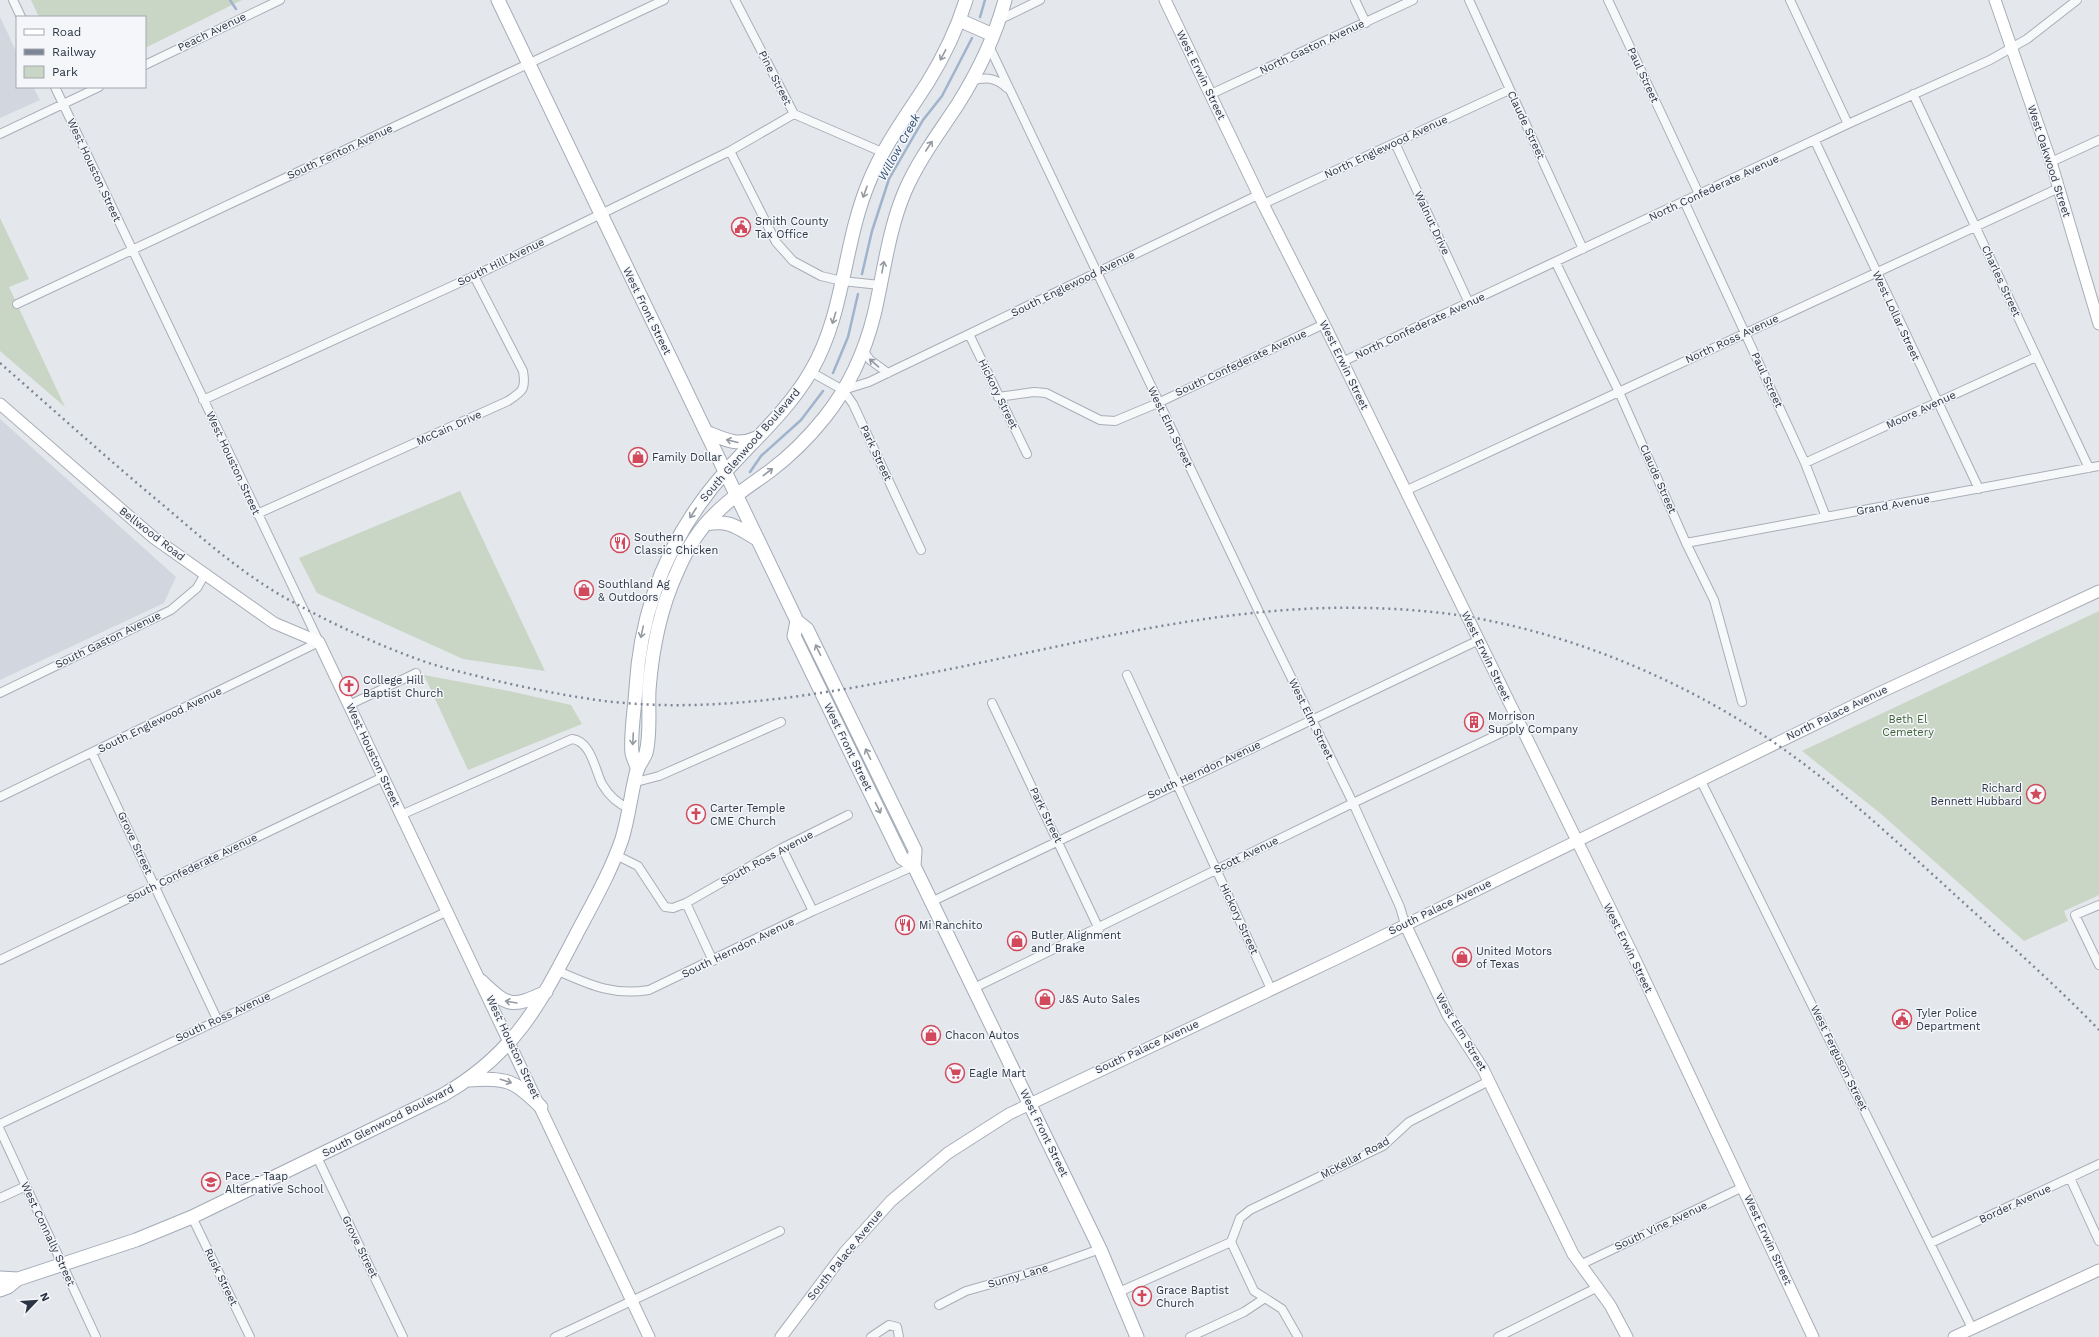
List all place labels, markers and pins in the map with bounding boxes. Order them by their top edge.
place label: Smith County Tax Office [755,215,829,241]
public building icon: Smith County Tax Office [730,216,752,238]
shop icon: Family Dollar [627,446,649,468]
place label: Family Dollar [652,451,723,464]
place label: Southern Classic Chicken [634,531,718,557]
restaurant icon: Southern Classic Chicken [609,532,631,554]
place label: Southland Ag & Outdoors [598,578,670,604]
shop icon: Southland Ag & Outdoors [573,579,595,601]
place label: College Hill Baptist Church [363,674,443,700]
church icon: College Hill Baptist Church [338,675,360,697]
place label: Morrison Supply Company [1488,710,1578,736]
building icon: Morrison Supply Company [1463,711,1485,733]
place label: Richard Bennett Hubbard [1930,782,2022,808]
place icon: Richard Bennett Hubbard [2025,783,2047,805]
place label: Carter Temple CME Church [710,802,785,828]
church icon: Carter Temple CME Church [685,803,707,825]
restaurant icon: Mi Ranchito [894,914,916,936]
place label: Mi Ranchito [919,919,983,932]
place label: Butler Alignment and Brake [1031,929,1122,955]
shop icon: Butler Alignment and Brake [1006,930,1028,952]
place label: United Motors of Texas [1476,945,1552,971]
shop icon: United Motors of Texas [1451,946,1473,968]
shop icon: J&S Auto Sales [1034,988,1056,1010]
place label: J&S Auto Sales [1059,993,1140,1006]
place label: Tyler Police Department [1916,1007,1981,1033]
public building icon: Tyler Police Department [1891,1008,1913,1030]
shop icon: Chacon Autos [920,1024,942,1046]
place label: Chacon Autos [945,1029,1020,1042]
supermarket icon: Eagle Mart [944,1062,966,1084]
place label: Eagle Mart [969,1067,1026,1080]
place label: Pace - Taap Alternative School [225,1170,324,1196]
school or university icon: Pace - Taap Alternative School [200,1171,222,1193]
place label: Grace Baptist Church [1156,1284,1229,1310]
church icon: Grace Baptist Church [1131,1285,1153,1307]

